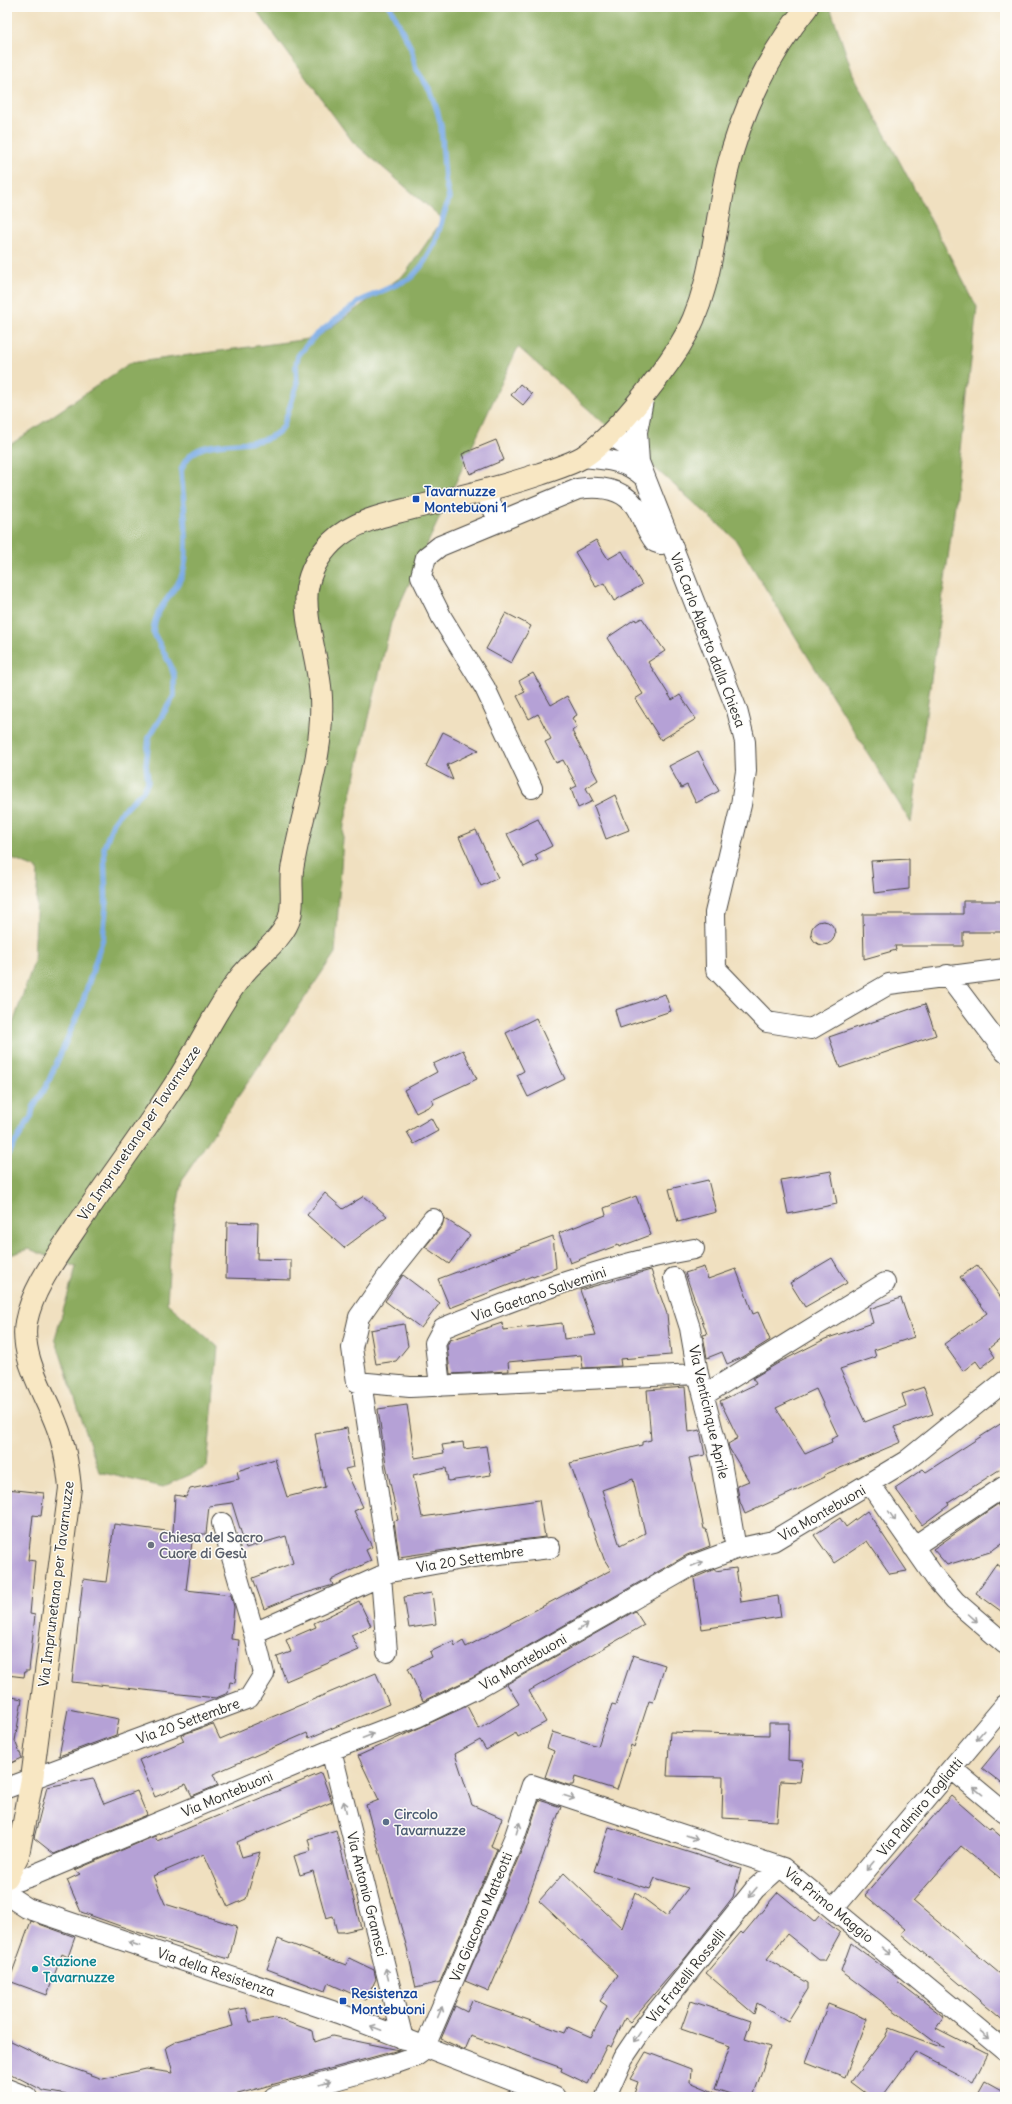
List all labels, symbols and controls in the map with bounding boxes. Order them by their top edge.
place label: Tavarnuzze Montebuoni 1 [424,482,507,516]
marker: Tavarnuzze Montebuoni 1 [411,494,421,504]
street label: Via Carlo Alberto dalla Chiesa [666,550,750,730]
street label: Via Imprunetana per Tavarnuzze [74,1042,204,1224]
street label: Via Gaetano Salvemini [470,1263,608,1325]
street label: Via Venticinque Aprile [685,1344,733,1480]
street label: Via Imprunetana per Tavarnuzze [34,1480,78,1688]
street label: Via Montebuoni [775,1481,869,1545]
one-way arrow [888,1511,896,1522]
place label: Chiesa del Sacro Cuore di Gesù [159,1528,263,1562]
marker: Chiesa del Sacro Cuore di Gesù [146,1540,156,1550]
street label: Via 20 Settembre [415,1542,525,1576]
one-way arrow [690,1559,702,1567]
one-way arrow [968,1613,978,1622]
one-way arrow [577,1623,589,1631]
street label: Via Montebuoni [476,1630,570,1694]
street label: Via 20 Settembre [134,1694,242,1748]
one-way arrow [976,1729,985,1740]
one-way arrow [361,1732,373,1740]
street label: Via Palmiro Togliatti [873,1754,967,1860]
street label: Via Montebuoni [179,1767,275,1821]
one-way arrow [973,1786,984,1795]
one-way arrow [562,1794,575,1801]
one-way arrow [341,1801,349,1814]
place label: Circolo Tavarnuzze [394,1805,466,1839]
marker: Circolo Tavarnuzze [381,1817,391,1827]
one-way arrow [515,1822,522,1835]
street label: Via Antonio Gramsci [343,1830,391,1958]
one-way arrow [686,1834,699,1841]
street label: Via Giacomo Matteotti [446,1849,516,1985]
one-way arrow [865,1861,874,1872]
street label: Via Primo Maggio [781,1863,877,1947]
one-way arrow [749,1886,758,1897]
street label: Via Fratelli Rosselli [643,1926,729,2026]
one-way arrow [128,1940,141,1947]
street label: Via della Resistenza [155,1943,277,2001]
one-way arrow [881,1947,891,1956]
place label: Stazione Tavarnuzze [43,1952,115,1986]
marker: Stazione Tavarnuzze [30,1964,40,1974]
one-way arrow [382,1968,390,1981]
place label: Resistenza Montebuoni [351,1984,425,2018]
marker: Resistenza Montebuoni [338,1996,348,2006]
one-way arrow [437,2007,445,2019]
one-way arrow [371,2023,383,2031]
one-way arrow [980,2030,991,2039]
one-way arrow [633,2031,641,2042]
one-way arrow [318,2079,331,2086]

